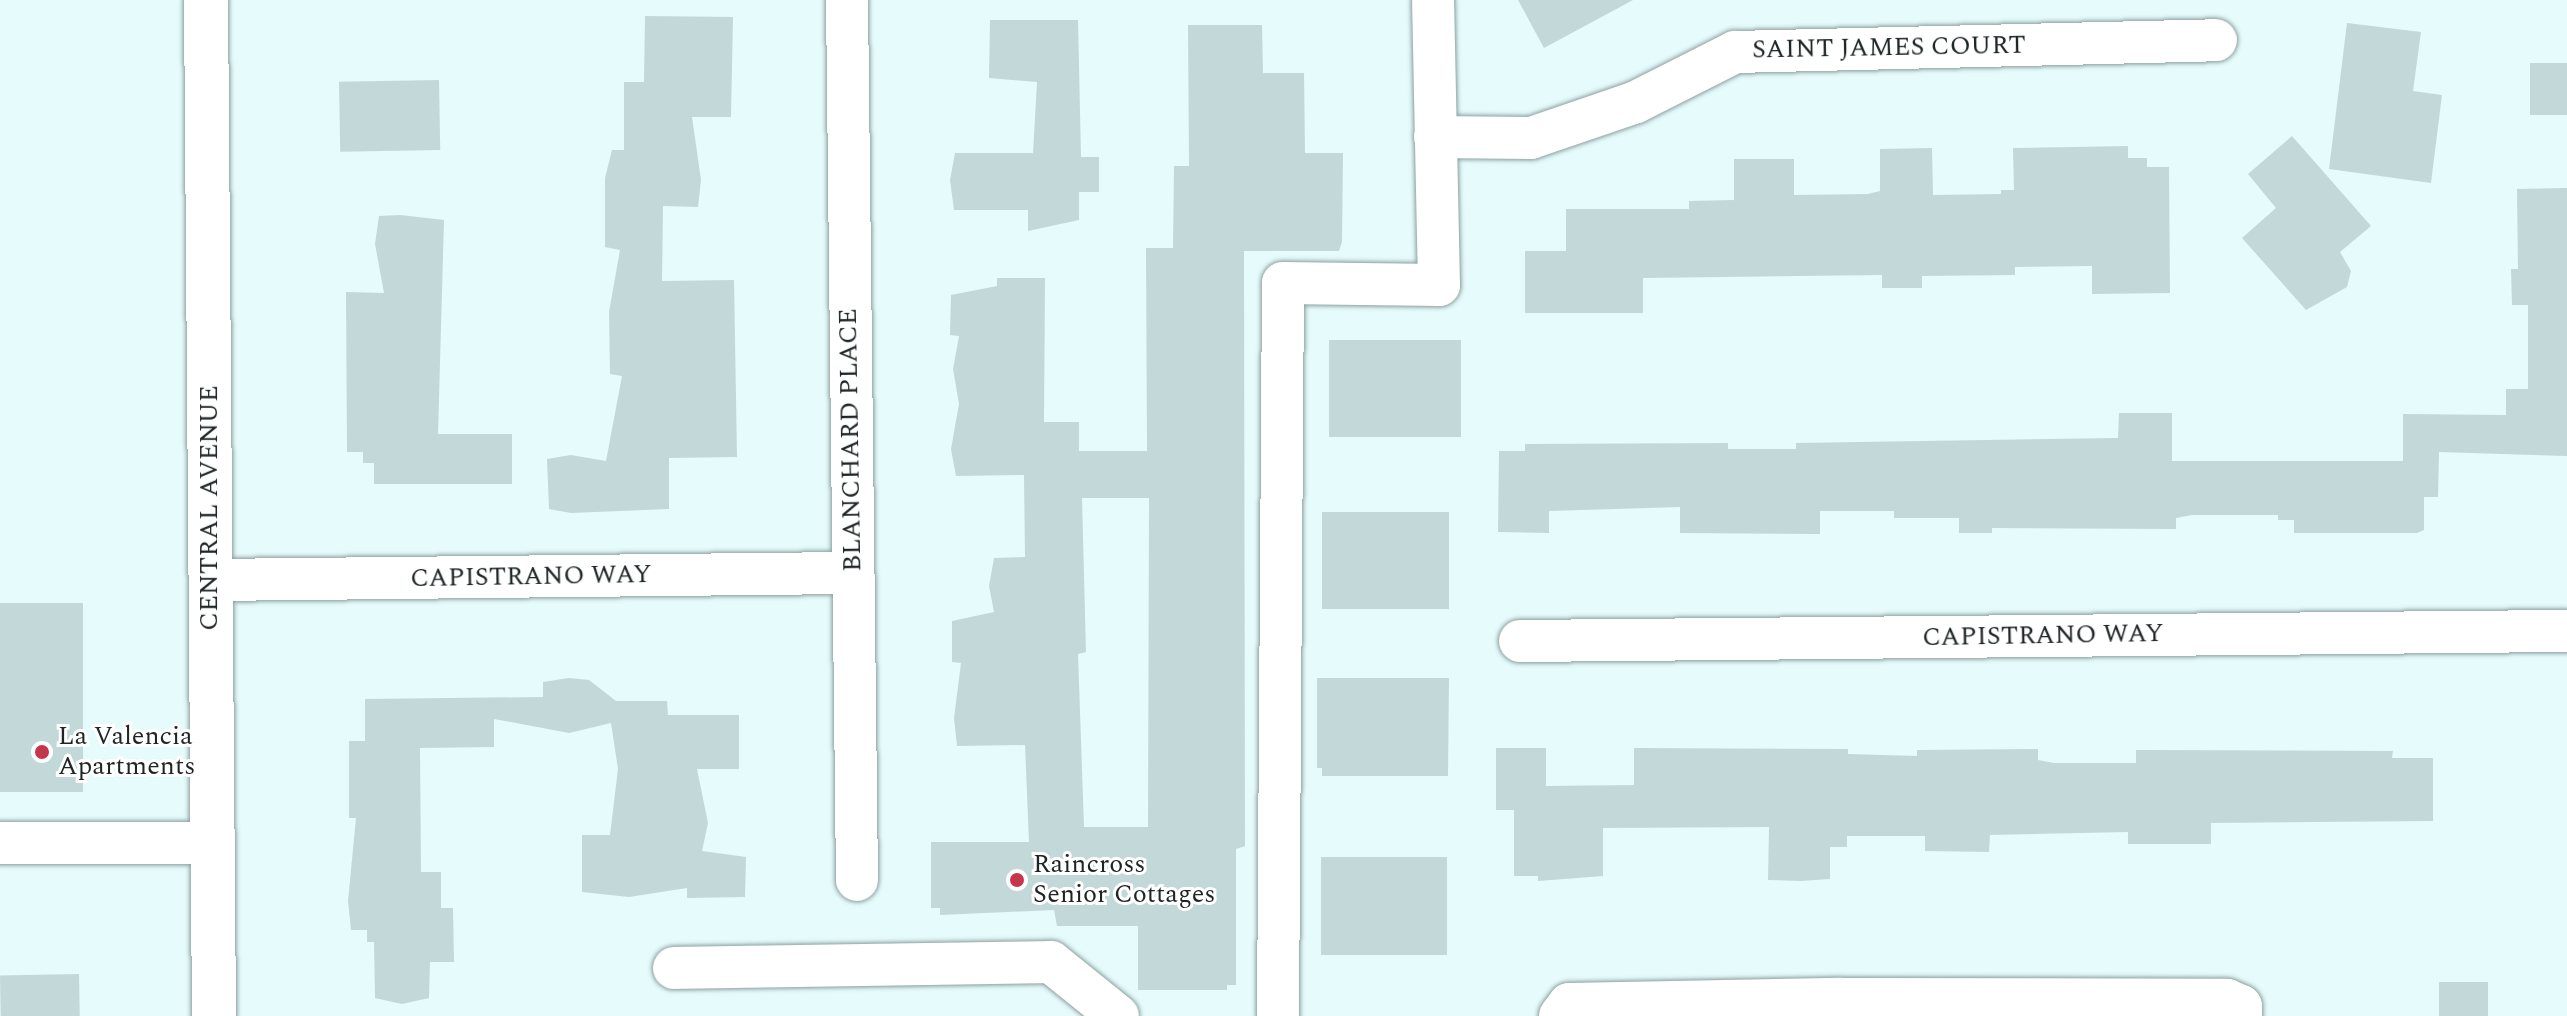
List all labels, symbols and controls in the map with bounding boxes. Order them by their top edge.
street label: SAINT JAMES COURT [1752,30,2026,66]
street label: BLANCHARD PLACE [833,308,869,572]
street label: CENTRAL AVENUE [194,385,226,631]
street label: CAPISTRANO WAY [410,559,652,595]
street label: CAPISTRANO WAY [1922,618,2164,654]
place label: La Valencia Apartments [58,721,195,782]
marker: La Valencia Apartments [33,743,51,761]
place label: Raincross Senior Cottages [1033,849,1216,910]
marker: Raincross Senior Cottages [1008,871,1026,889]

